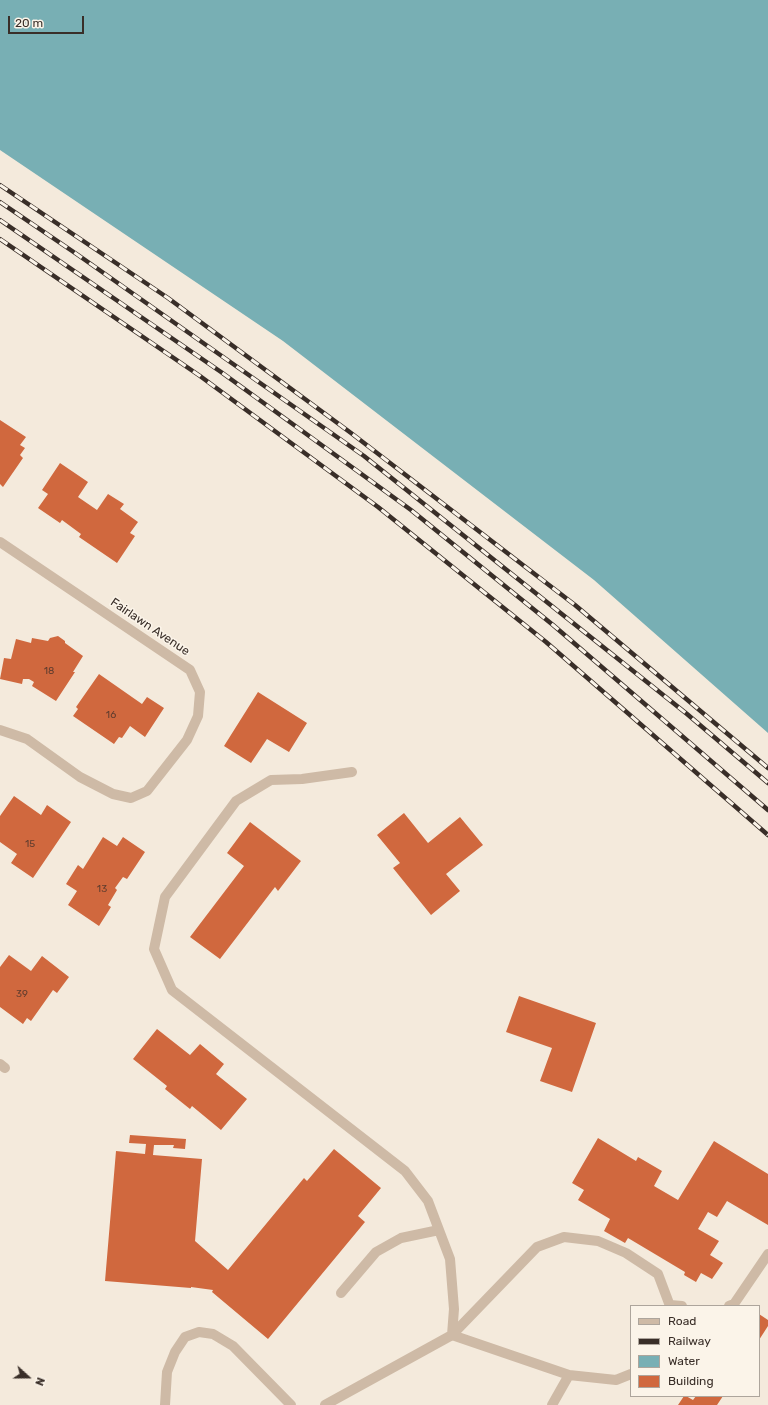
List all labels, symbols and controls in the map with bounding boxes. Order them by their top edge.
scale bar [10,8,86,34]
text: 20 m [15,16,43,30]
street label: Fairlawn Avenue [108,595,192,659]
house number: 18 [44,665,54,677]
house number: 16 [106,709,116,721]
house number: 15 [25,838,35,850]
house number: 13 [97,883,107,895]
house number: 39 [16,988,28,1000]
legend [630,1305,760,1397]
text: Road [668,1314,696,1328]
text: Railway [668,1334,711,1348]
text: Water [668,1354,700,1368]
north arrow [8,1357,48,1397]
text: Building [668,1374,714,1388]
text: N [32,1375,47,1387]

